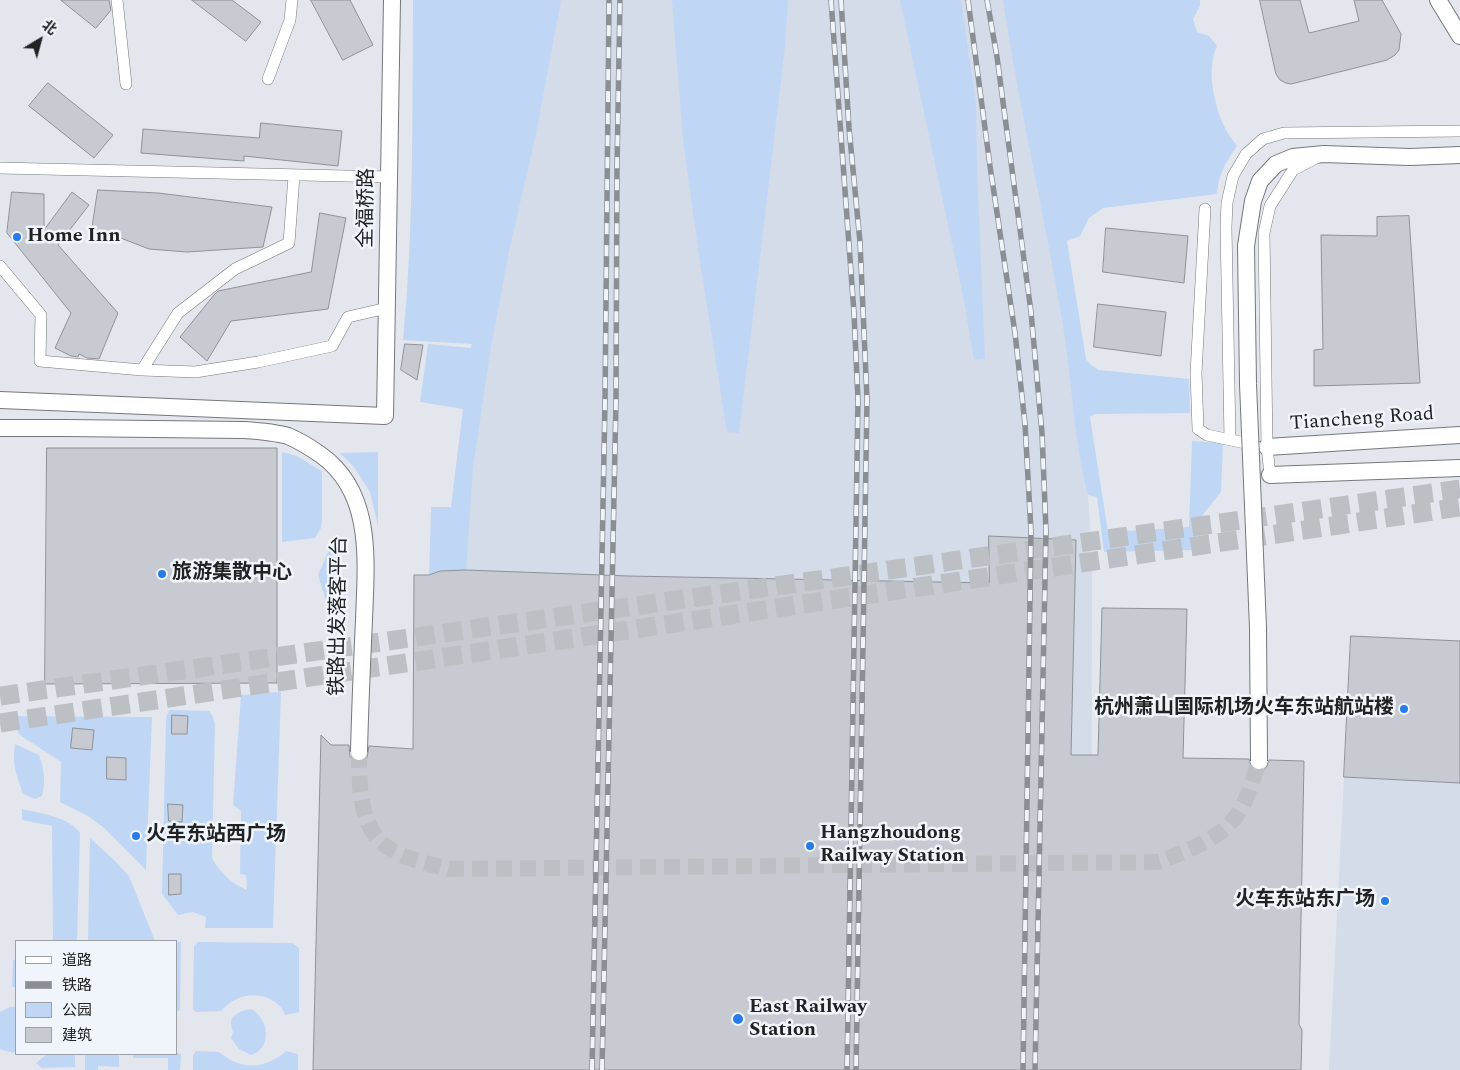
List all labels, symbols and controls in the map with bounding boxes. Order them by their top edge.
north arrow [15,15,65,65]
text: 北 [37,15,61,40]
street label: 全福桥路 [355,168,381,248]
place label: Home Inn [27,225,121,249]
marker: Home Inn [11,231,23,243]
street label: Tiancheng Road [1289,403,1435,437]
street label: 铁路出发落客平台 [327,536,353,696]
place label: 旅游集散中心 [172,562,292,586]
marker: 旅游集散中心 [156,568,168,580]
place label: 杭州萧山国际机场火车东站航站楼 [1094,697,1394,721]
marker: 杭州萧山国际机场火车东站航站楼 [1398,703,1410,715]
place label: Hangzhoudong Railway Station [820,822,965,869]
place label: 火车东站西广场 [146,824,286,848]
marker: 火车东站西广场 [130,830,142,842]
marker: Hangzhoudong Railway Station [804,840,816,852]
place label: 火车东站东广场 [1235,889,1375,913]
marker: 火车东站东广场 [1379,895,1391,907]
legend [15,940,178,1055]
text: 道路 [62,949,92,972]
text: 铁路 [62,974,92,997]
place label: East Railway Station [749,996,867,1043]
text: 公园 [62,999,92,1022]
marker: East Railway Station [731,1012,745,1026]
text: 建筑 [62,1024,92,1047]

